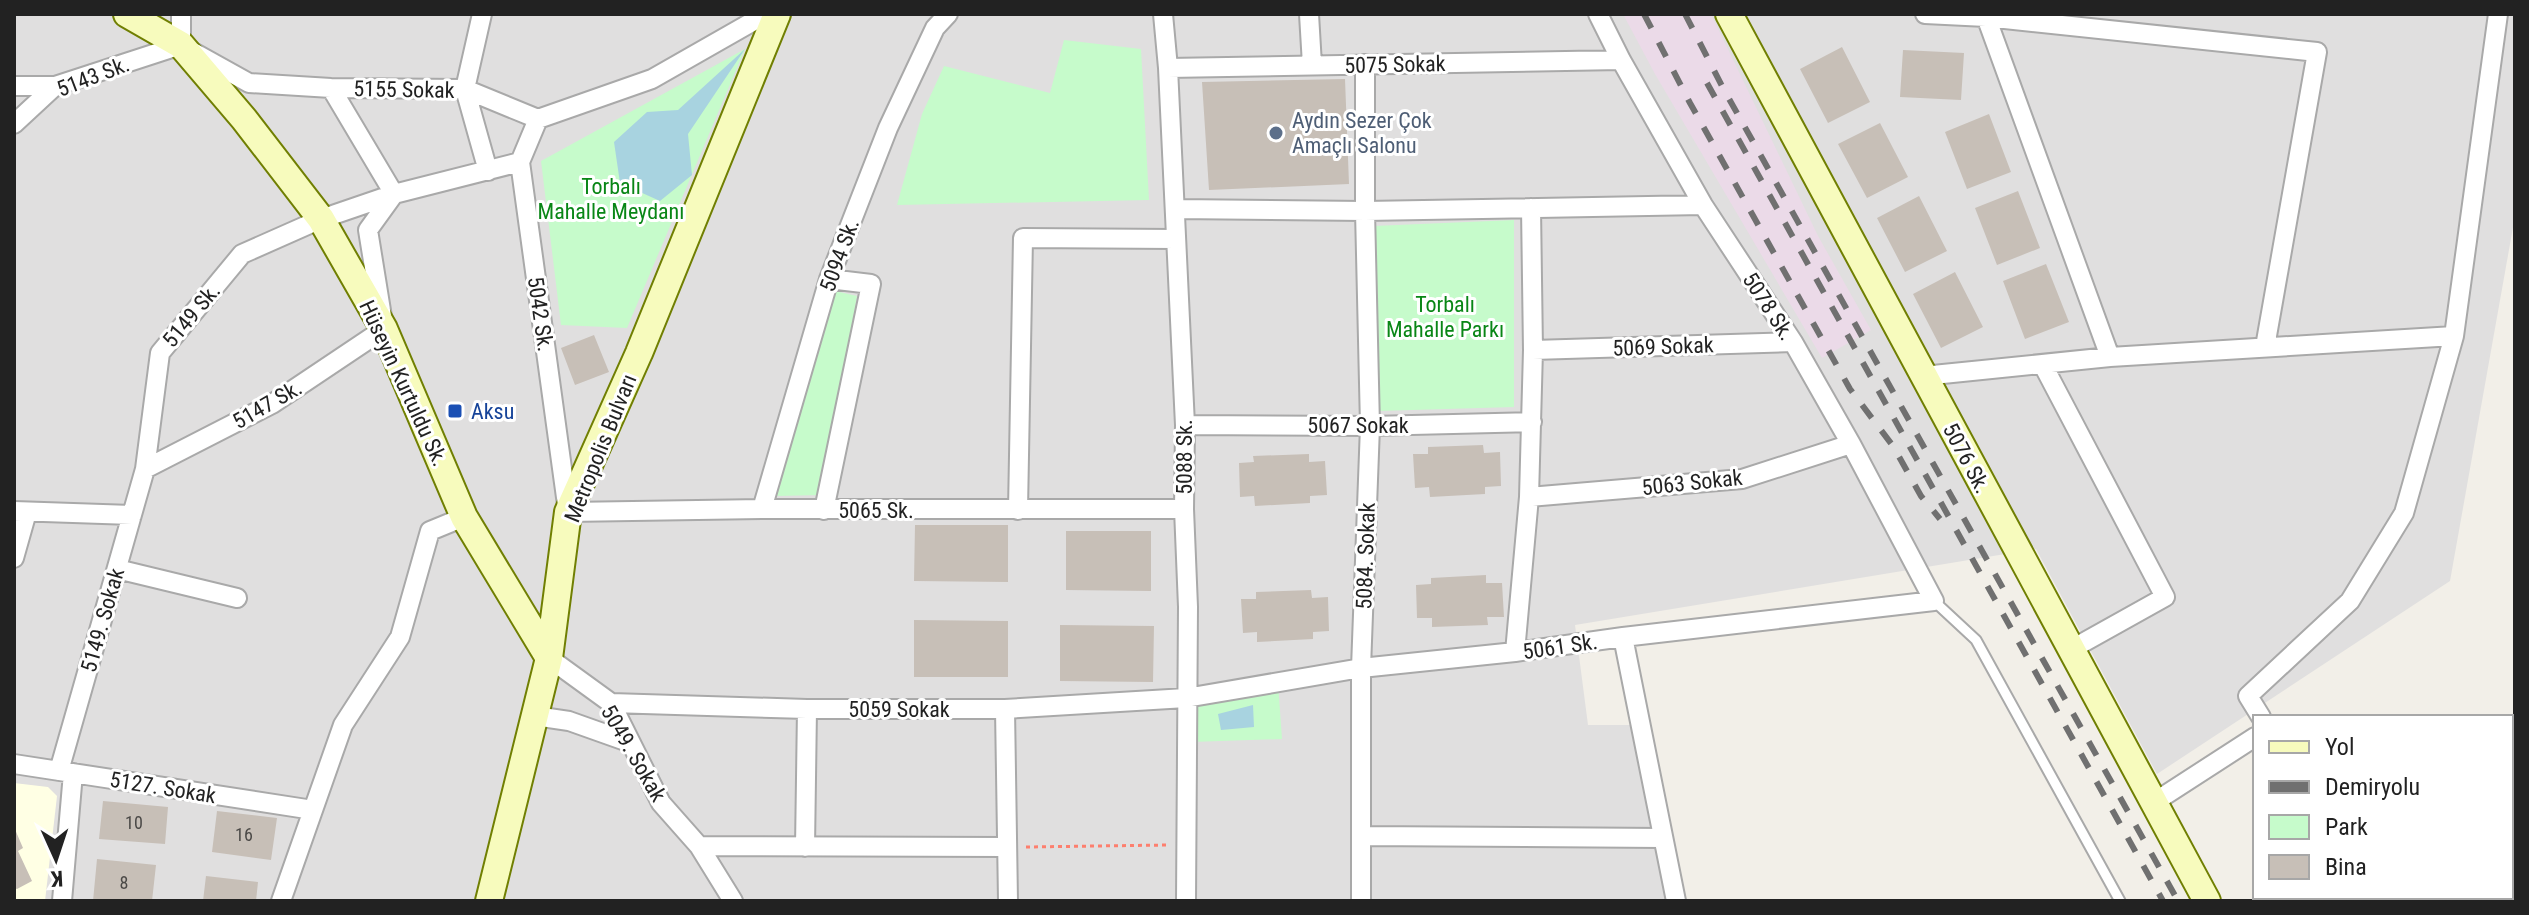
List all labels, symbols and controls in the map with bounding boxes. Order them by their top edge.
street label: 5143 Sk. [53,51,133,102]
street label: 5075 Sokak [1344,51,1446,78]
street label: 5155 Sokak [353,76,455,103]
place label: Aydın Sezer Çok Amaçlı Salonu [1292,108,1432,158]
marker: Aydın Sezer Çok Amaçlı Salonu [1267,124,1285,142]
park label: Torbalı Mahalle Meydanı [538,174,684,224]
street label: 5094 Sk. [815,215,864,295]
street label: 5078 Sk. [1738,268,1800,345]
street label: 5042 Sk. [523,275,558,353]
street label: 5149 Sk. [158,278,225,352]
park label: Torbalı Mahalle Parkı [1386,292,1504,342]
street label: Hüseyin Kurtuldu Sk. [354,296,453,470]
street label: 5069 Sokak [1612,332,1714,361]
street label: Metropolis Bulvarı [559,371,642,526]
street label: 5147 Sk. [228,375,306,434]
place label: Aksu [471,399,514,424]
marker: Aksu [446,402,464,420]
street label: 5067 Sokak [1307,413,1409,438]
street label: 5088 Sk. [1172,419,1197,495]
street label: 5076 Sk. [1938,419,1995,497]
street label: 5063 Sokak [1640,465,1744,500]
street label: 5065 Sk. [838,498,914,523]
street label: 5084. Sokak [1351,502,1380,610]
street label: 5149. Sokak [76,565,129,675]
street label: 5061 Sk. [1521,629,1599,664]
street label: 5059 Sokak [848,697,950,722]
street label: 5049. Sokak [596,701,671,806]
legend [2253,715,2513,899]
text: Yol [2325,733,2354,761]
street label: 5127. Sokak [108,767,218,808]
text: Demiryolu [2325,773,2420,801]
house number: 10 [125,812,143,833]
text: Park [2325,813,2368,841]
north arrow [16,819,96,899]
house number: 16 [235,824,253,845]
text: Bina [2325,853,2367,881]
text: K [49,866,64,891]
house number: 8 [120,872,128,893]

